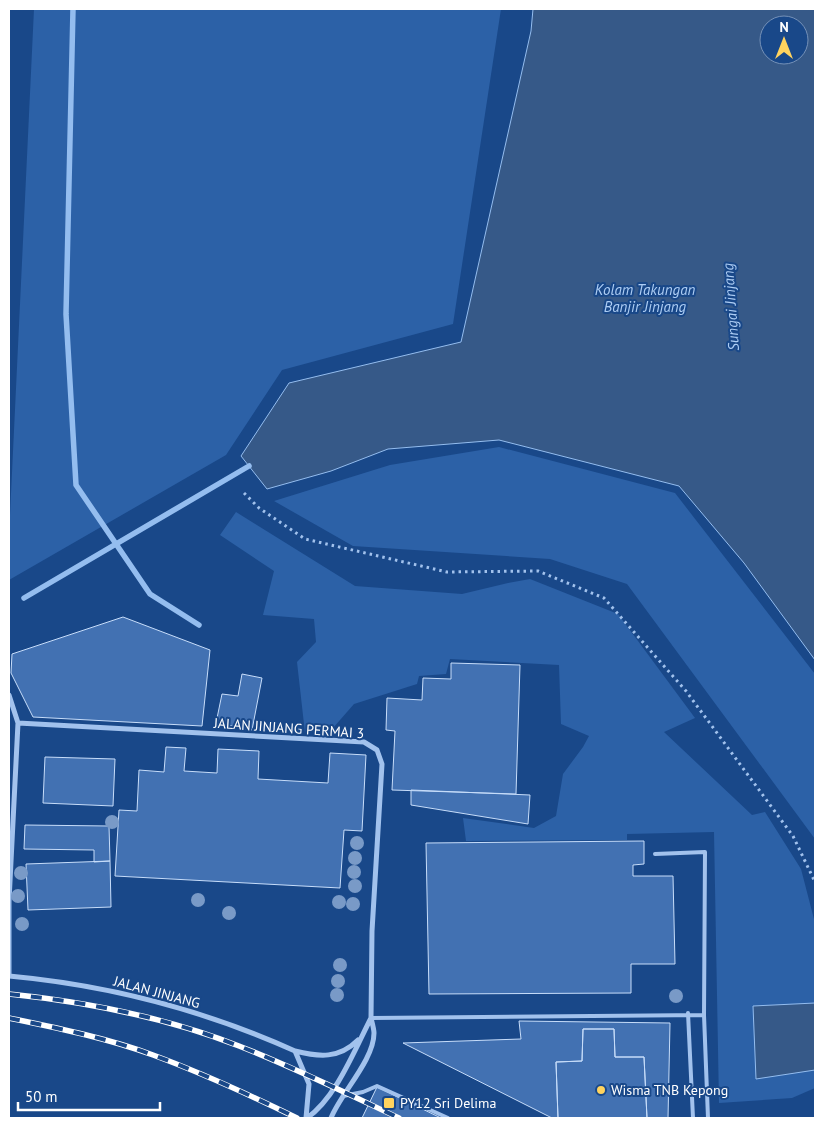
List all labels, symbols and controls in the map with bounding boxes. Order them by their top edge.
north arrow [759,15,809,65]
text: N [779,18,789,36]
water label: Sungai Jinjang [718,262,743,352]
water label: Kolam Takungan Banjir Jinjang [595,280,695,316]
street label: JALAN JINJANG PERMAI 3 [212,714,365,742]
street label: JALAN JINJANG [111,972,202,1012]
scale bar [18,1080,160,1112]
place label: Wisma TNB Kepong [611,1081,728,1099]
marker: Wisma TNB Kepong [595,1084,607,1096]
text: 50 m [25,1087,58,1106]
place label: PY12 Sri Delima [400,1094,496,1112]
marker: PY12 Sri Delima [382,1096,396,1110]

